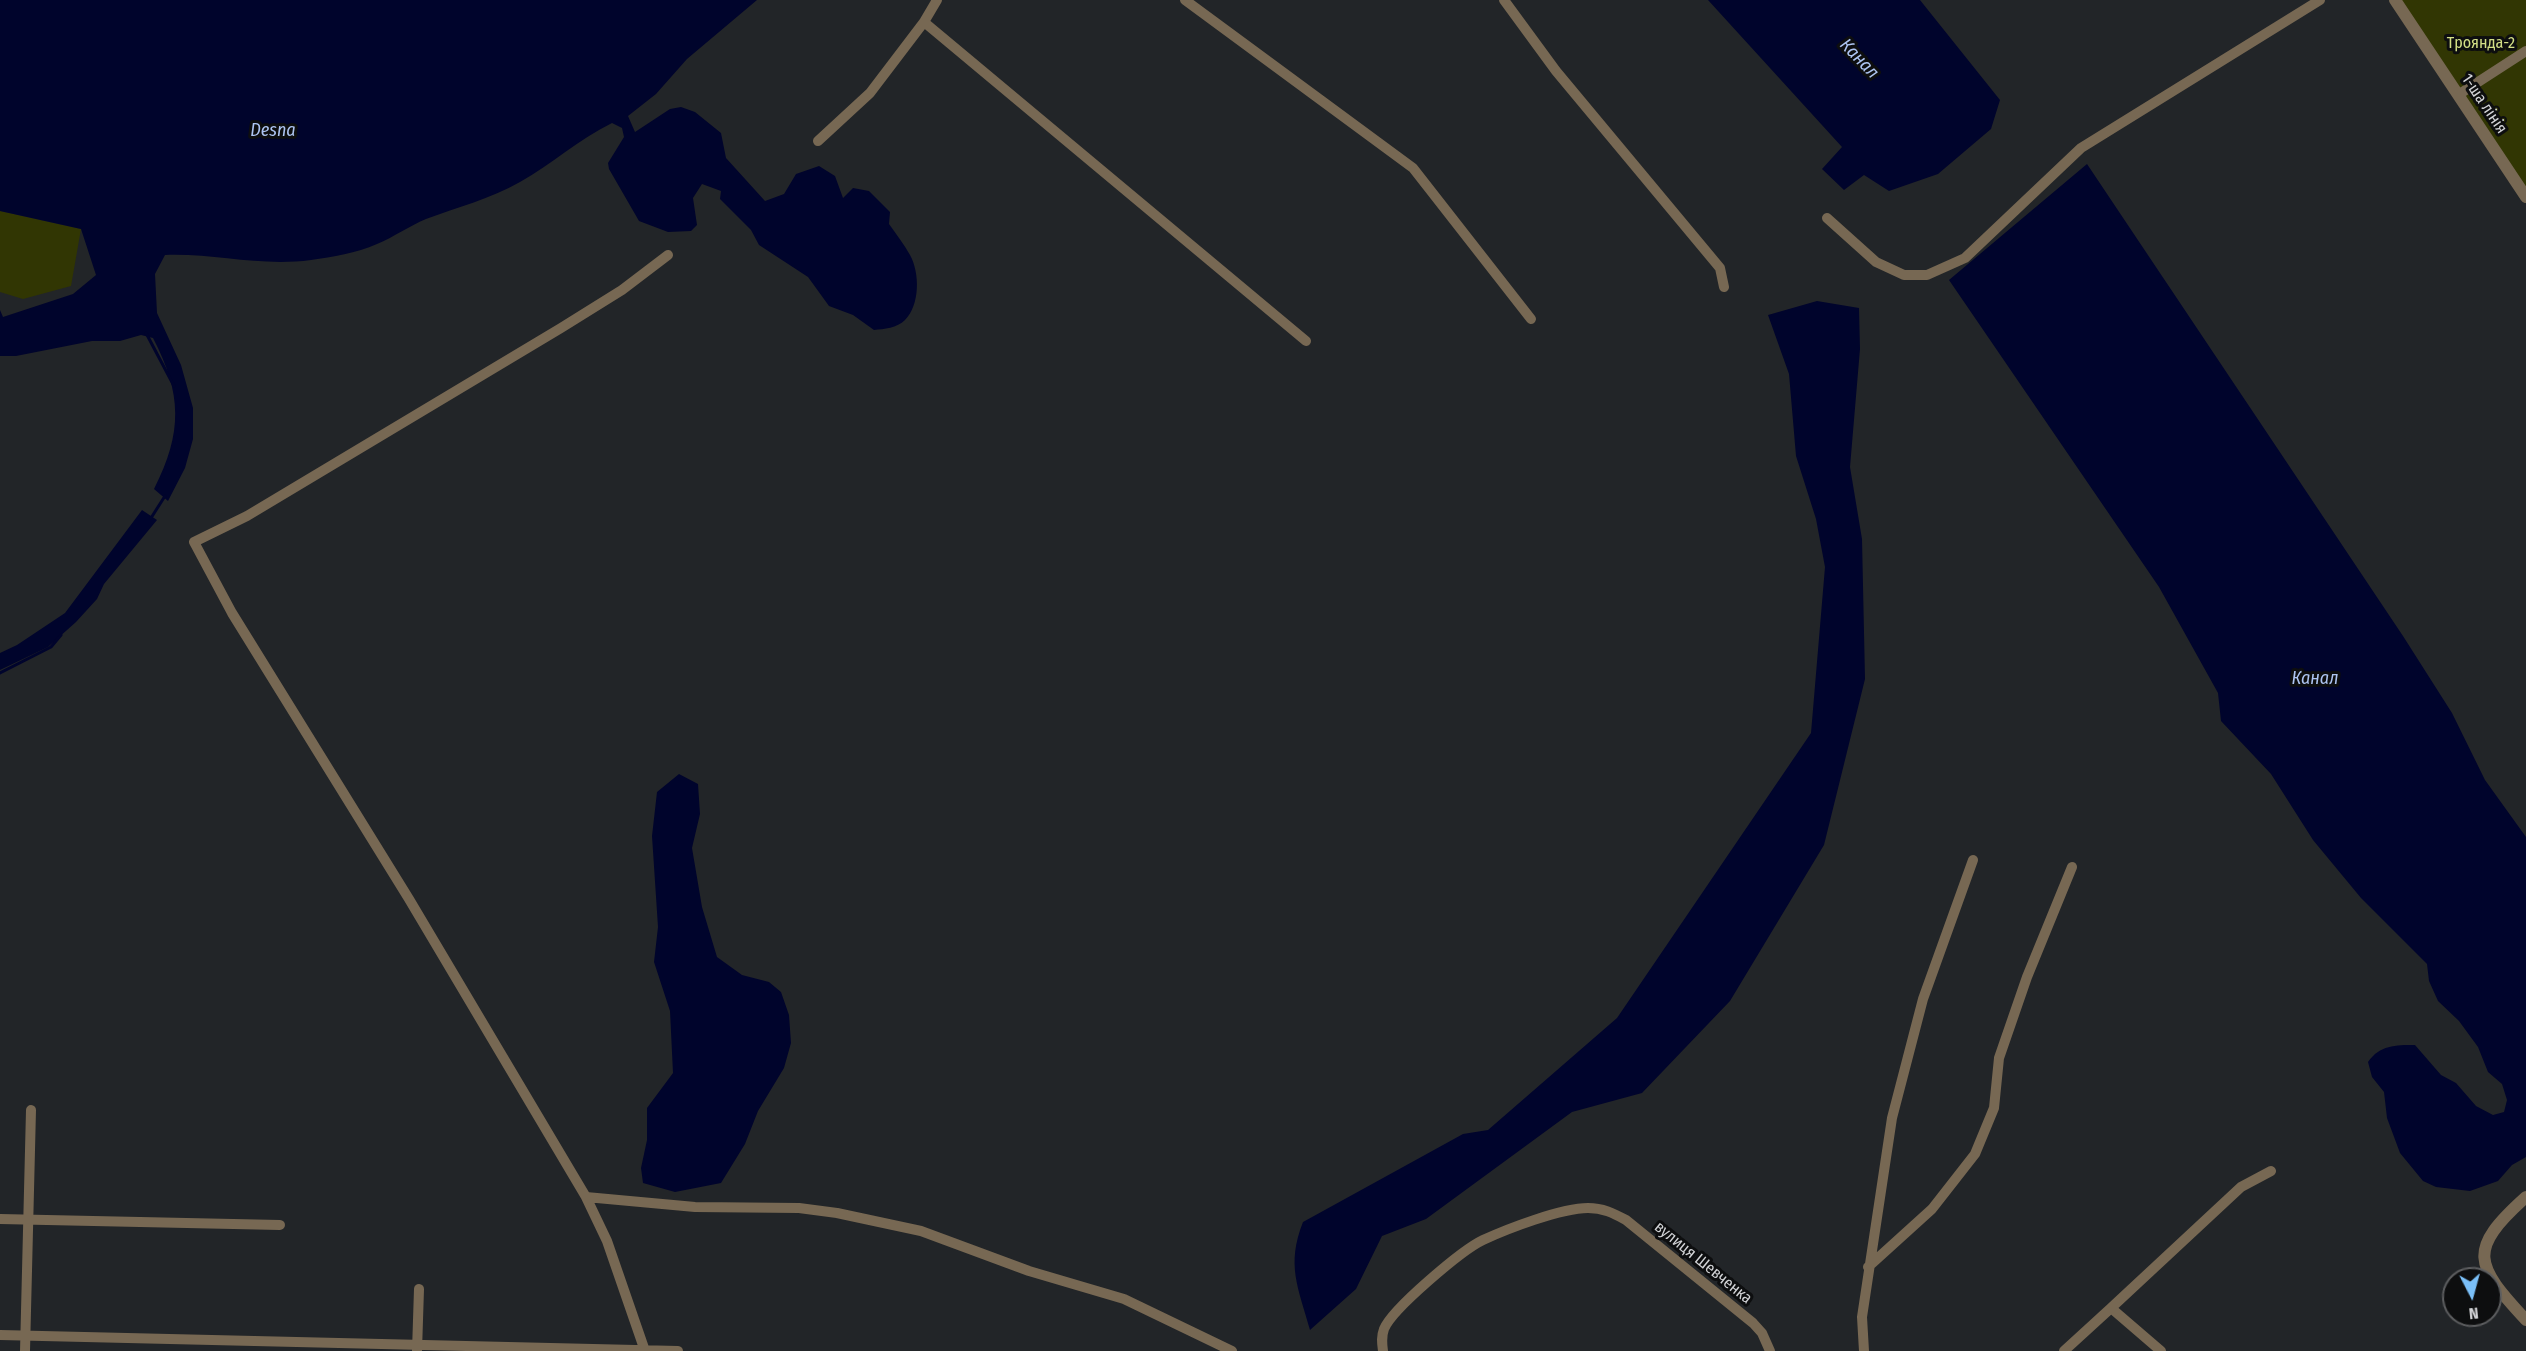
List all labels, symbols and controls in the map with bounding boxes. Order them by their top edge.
park label: Троянда-2 [2447,34,2515,54]
water label: Канал [1835,35,1883,83]
street label: 1-ша лінія [2457,70,2511,138]
water label: Desna [250,120,296,142]
water label: Канал [2292,668,2338,690]
street label: вулиця Шевченка [1650,1218,1756,1308]
north arrow [2442,1267,2502,1327]
text: N [2468,1303,2479,1323]

